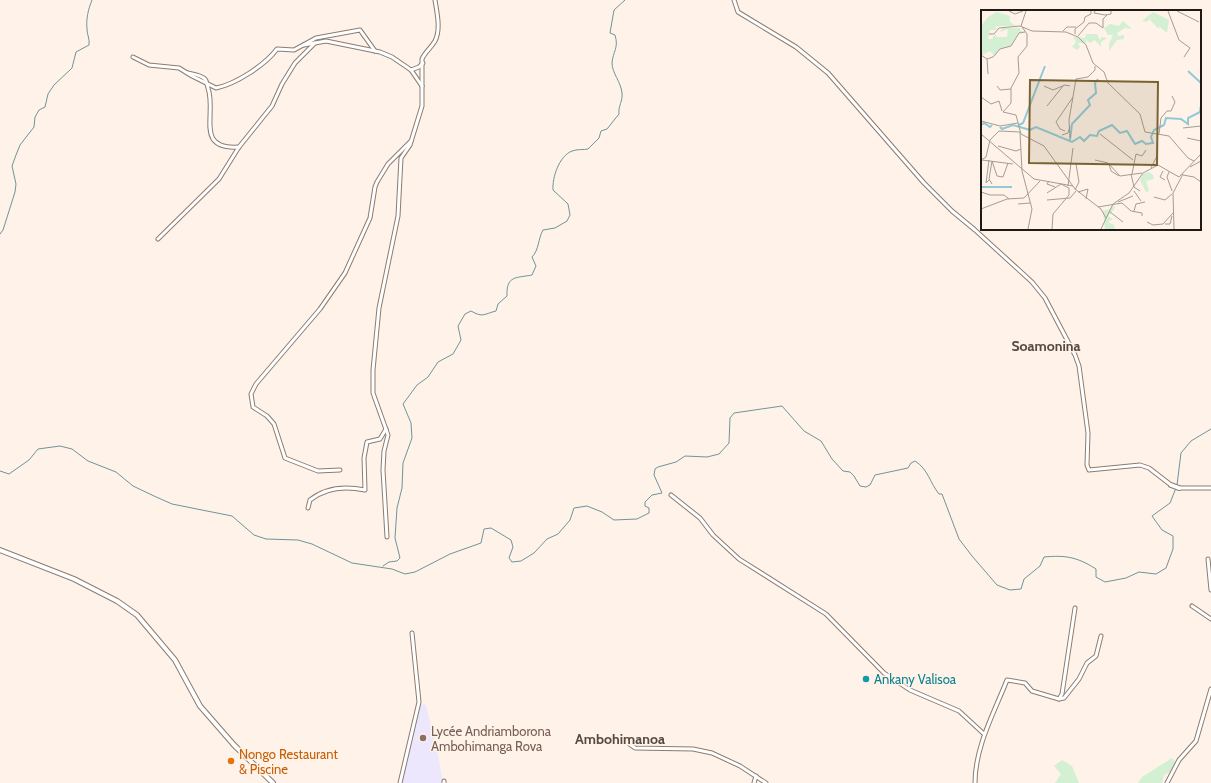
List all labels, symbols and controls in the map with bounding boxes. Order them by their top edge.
inset map [981,10,1201,230]
district label: Soamonina [1011,337,1081,355]
place label: Ankany Valisoa [874,671,957,687]
marker: Ankany Valisoa [861,674,871,684]
place label: Lycée Andriamborona Ambohimanga Rova [431,723,552,754]
district label: Ambohimanoa [575,730,665,748]
marker: Lycée Andriamborona Ambohimanga Rova [418,733,428,743]
place label: Nongo Restaurant & Piscine [239,746,338,777]
marker: Nongo Restaurant & Piscine [226,756,236,766]

